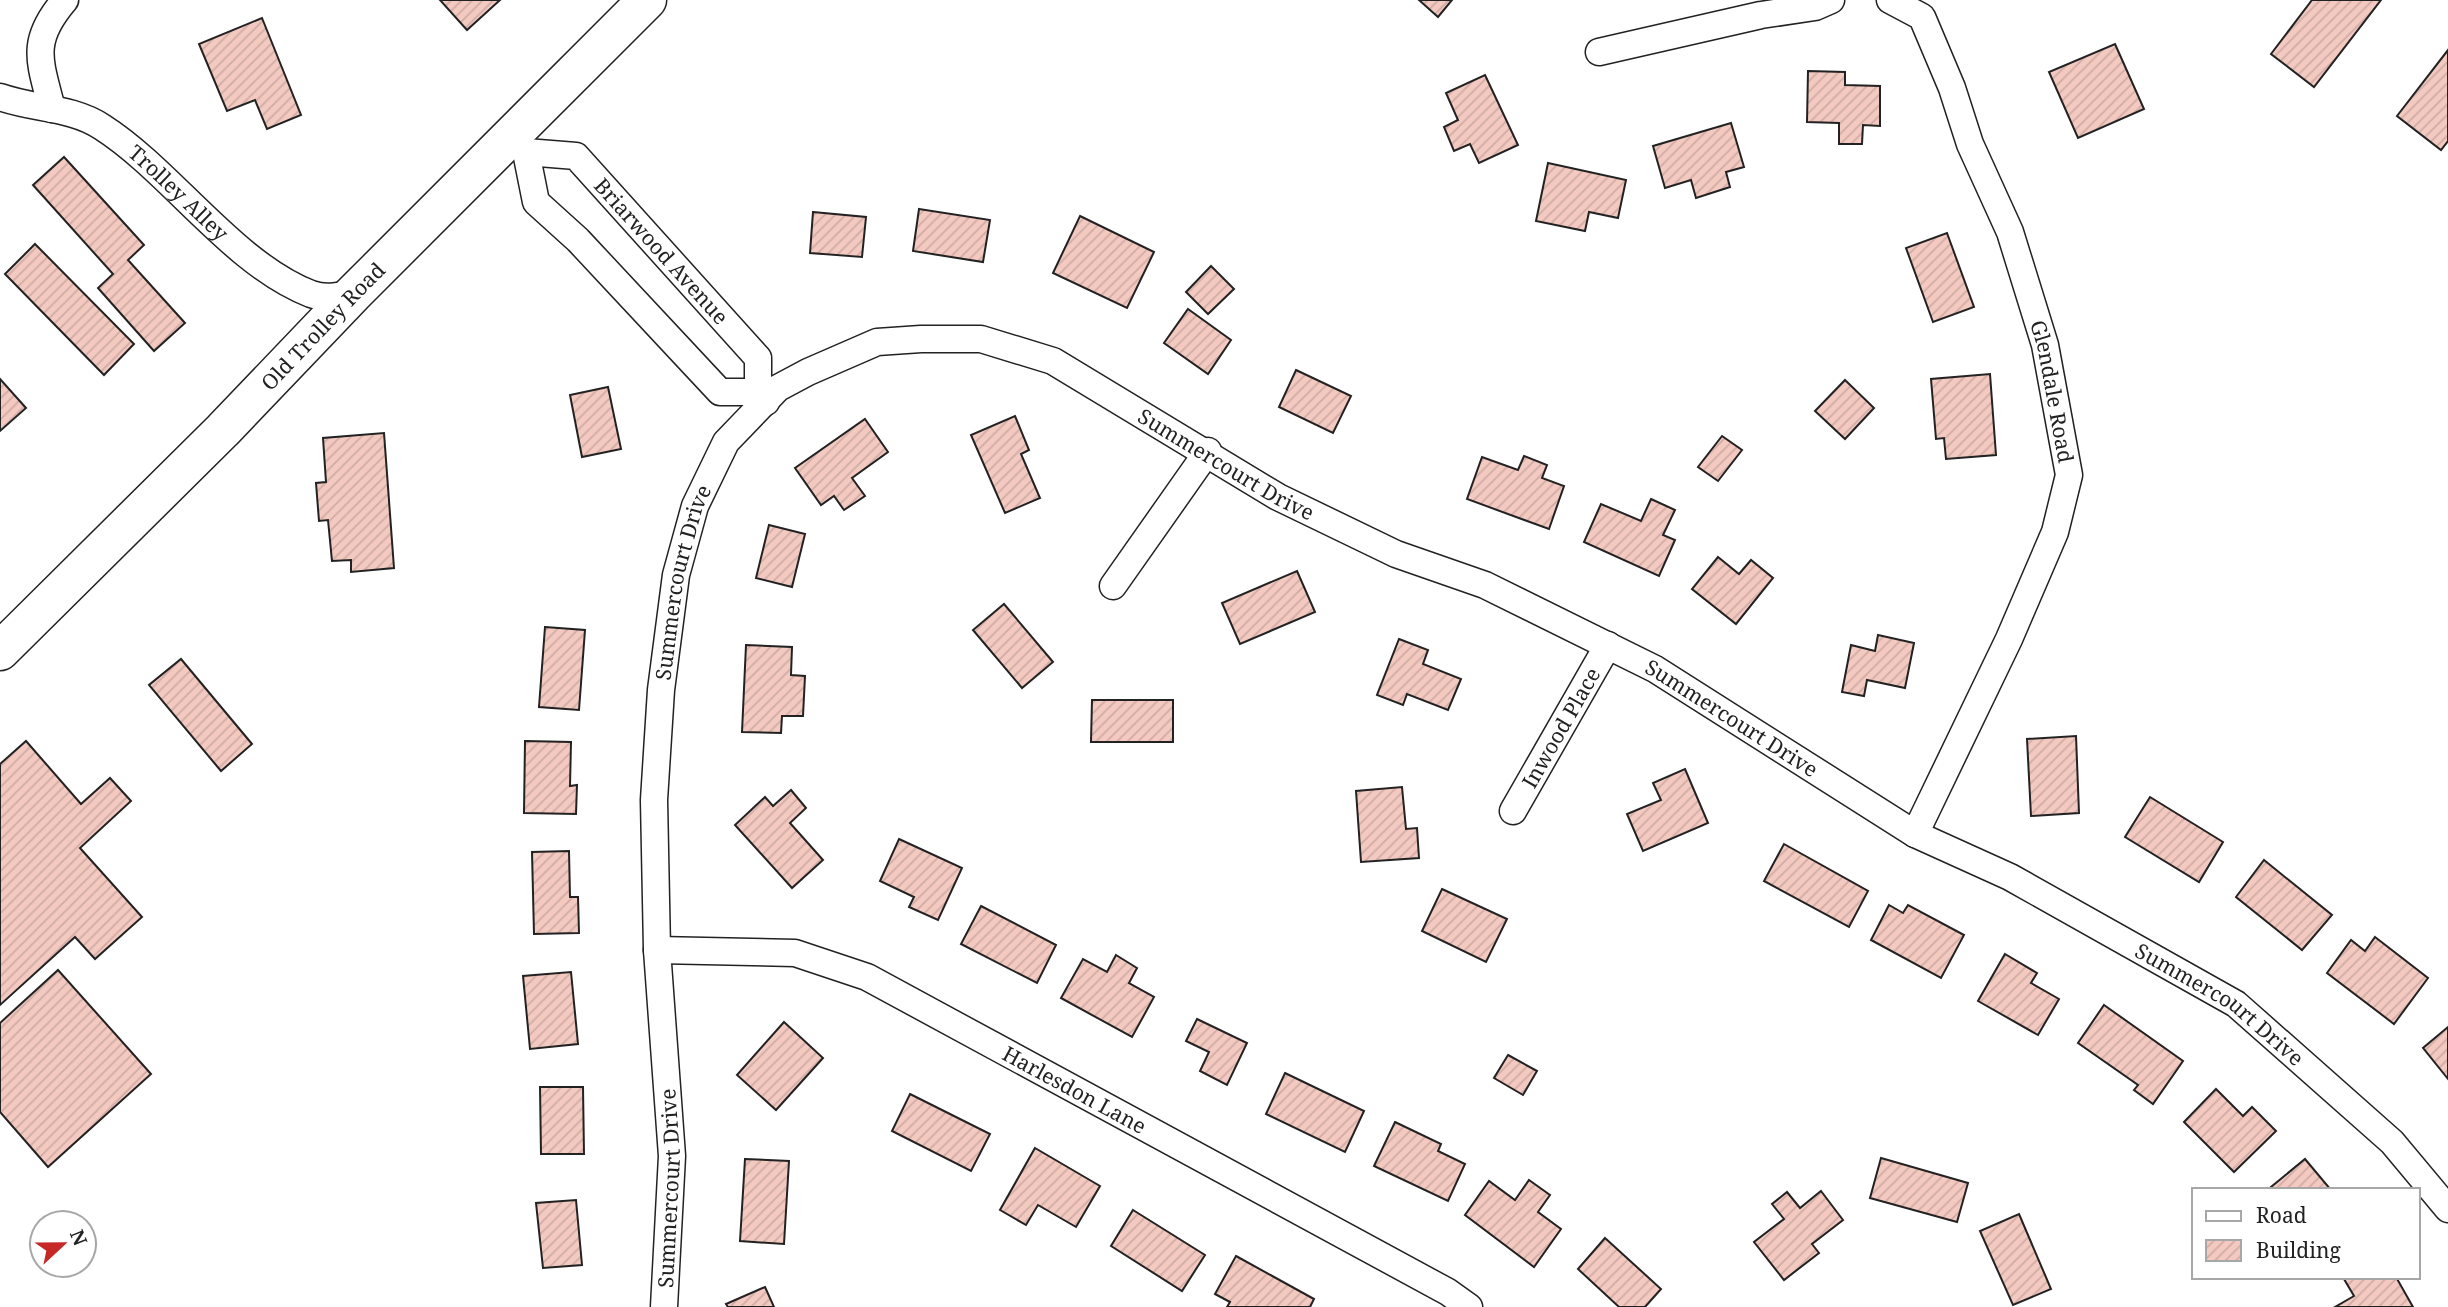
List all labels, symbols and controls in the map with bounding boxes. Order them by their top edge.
street label: Trolley Alley [123,138,235,247]
street label: Briarwood Avenue [588,172,735,330]
street label: Old Trolley Road [254,256,391,396]
street label: Glendale Road [2024,316,2080,465]
street label: Summercourt Drive [1133,402,1319,526]
street label: Summercourt Drive [648,480,717,682]
street label: Summercourt Drive [1641,653,1824,783]
street label: Inwood Place [1515,662,1606,793]
street label: Summercourt Drive [2130,936,2310,1072]
street label: Harlesdon Lane [998,1039,1151,1140]
street label: Summercourt Drive [651,1088,686,1289]
legend [2192,1188,2420,1279]
text: Road [2256,1201,2307,1229]
north arrow [28,1209,98,1279]
text: N [64,1226,94,1249]
text: Building [2256,1236,2341,1264]

